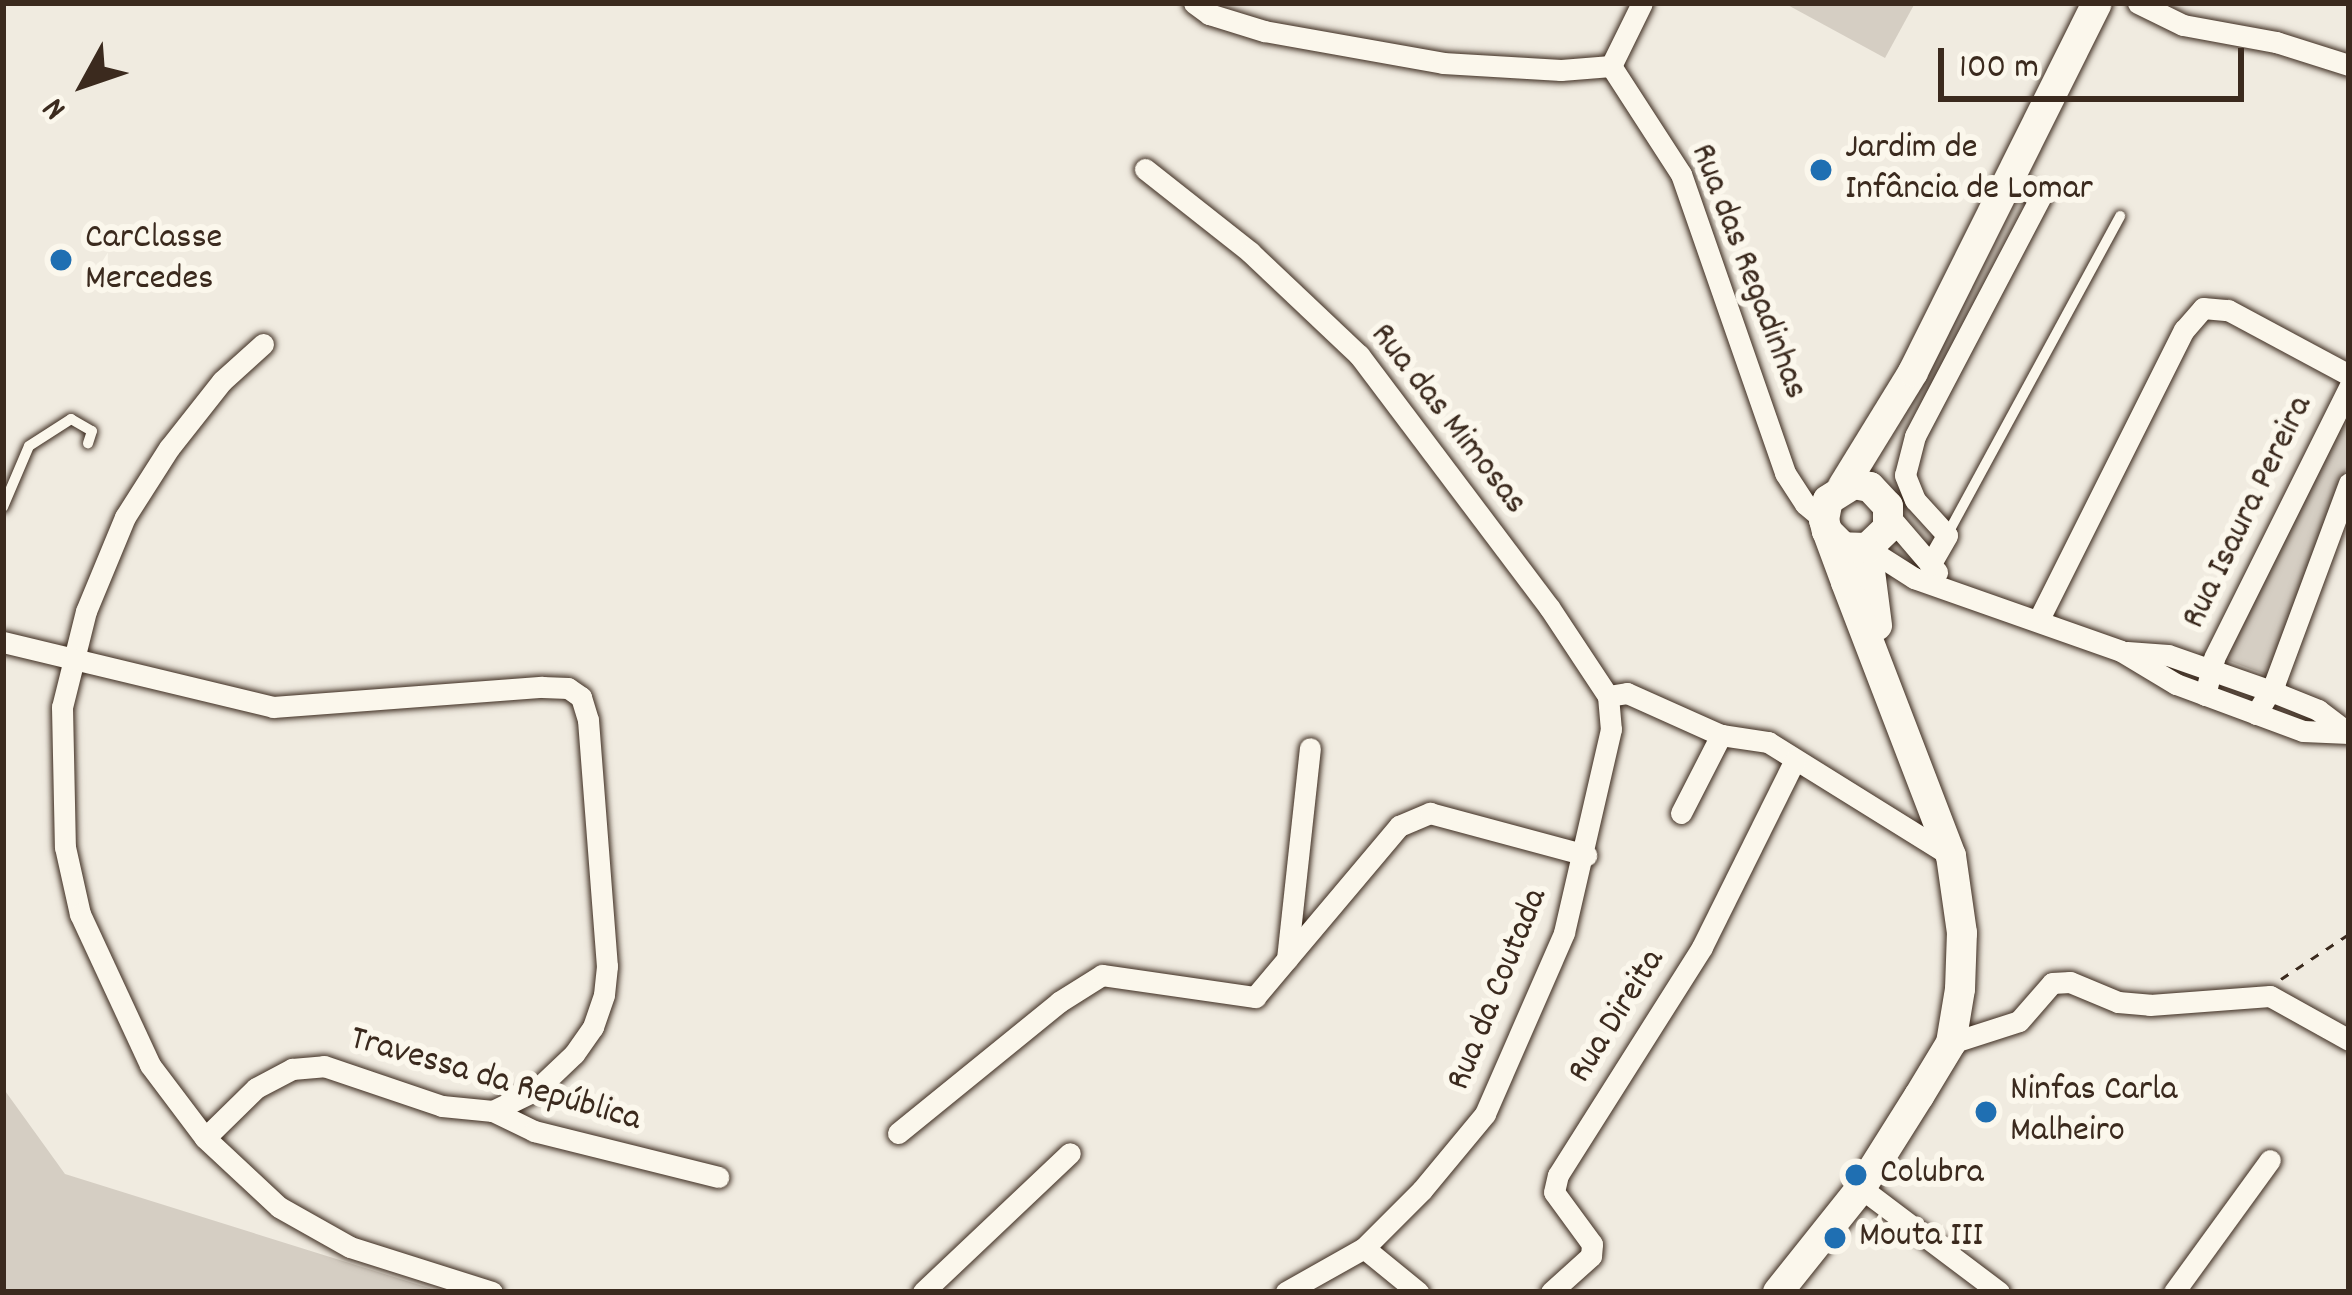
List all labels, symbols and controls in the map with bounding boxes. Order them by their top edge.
north arrow [24,24,144,144]
scale bar [1944,24,2250,98]
text: 100 m [1959,43,2039,95]
text: N [33,86,79,129]
place label: Jardim de Infância de Lomar [1845,127,2093,212]
street label: Rua das Regadinhas [1678,138,1816,406]
marker: Jardim de Infância de Lomar [1808,157,1834,183]
place label: CarClasse Mercedes [85,217,222,302]
marker: CarClasse Mercedes [48,247,74,273]
street label: Rua das Mimosas [1359,316,1535,524]
street label: Rua Isaura Pereira [2174,390,2324,636]
street label: Rua da Coutada [1439,883,1559,1097]
street label: Rua Direita [1560,942,1676,1092]
street label: Travessa da República [345,1019,645,1143]
place label: Ninfas Carla Malheiro [2010,1069,2177,1154]
marker: Ninfas Carla Malheiro [1973,1099,1999,1125]
place label: Colubra [1880,1153,1984,1197]
marker: Colubra [1843,1162,1869,1188]
place label: Mouta III [1859,1216,1984,1260]
marker: Mouta III [1822,1225,1848,1251]

